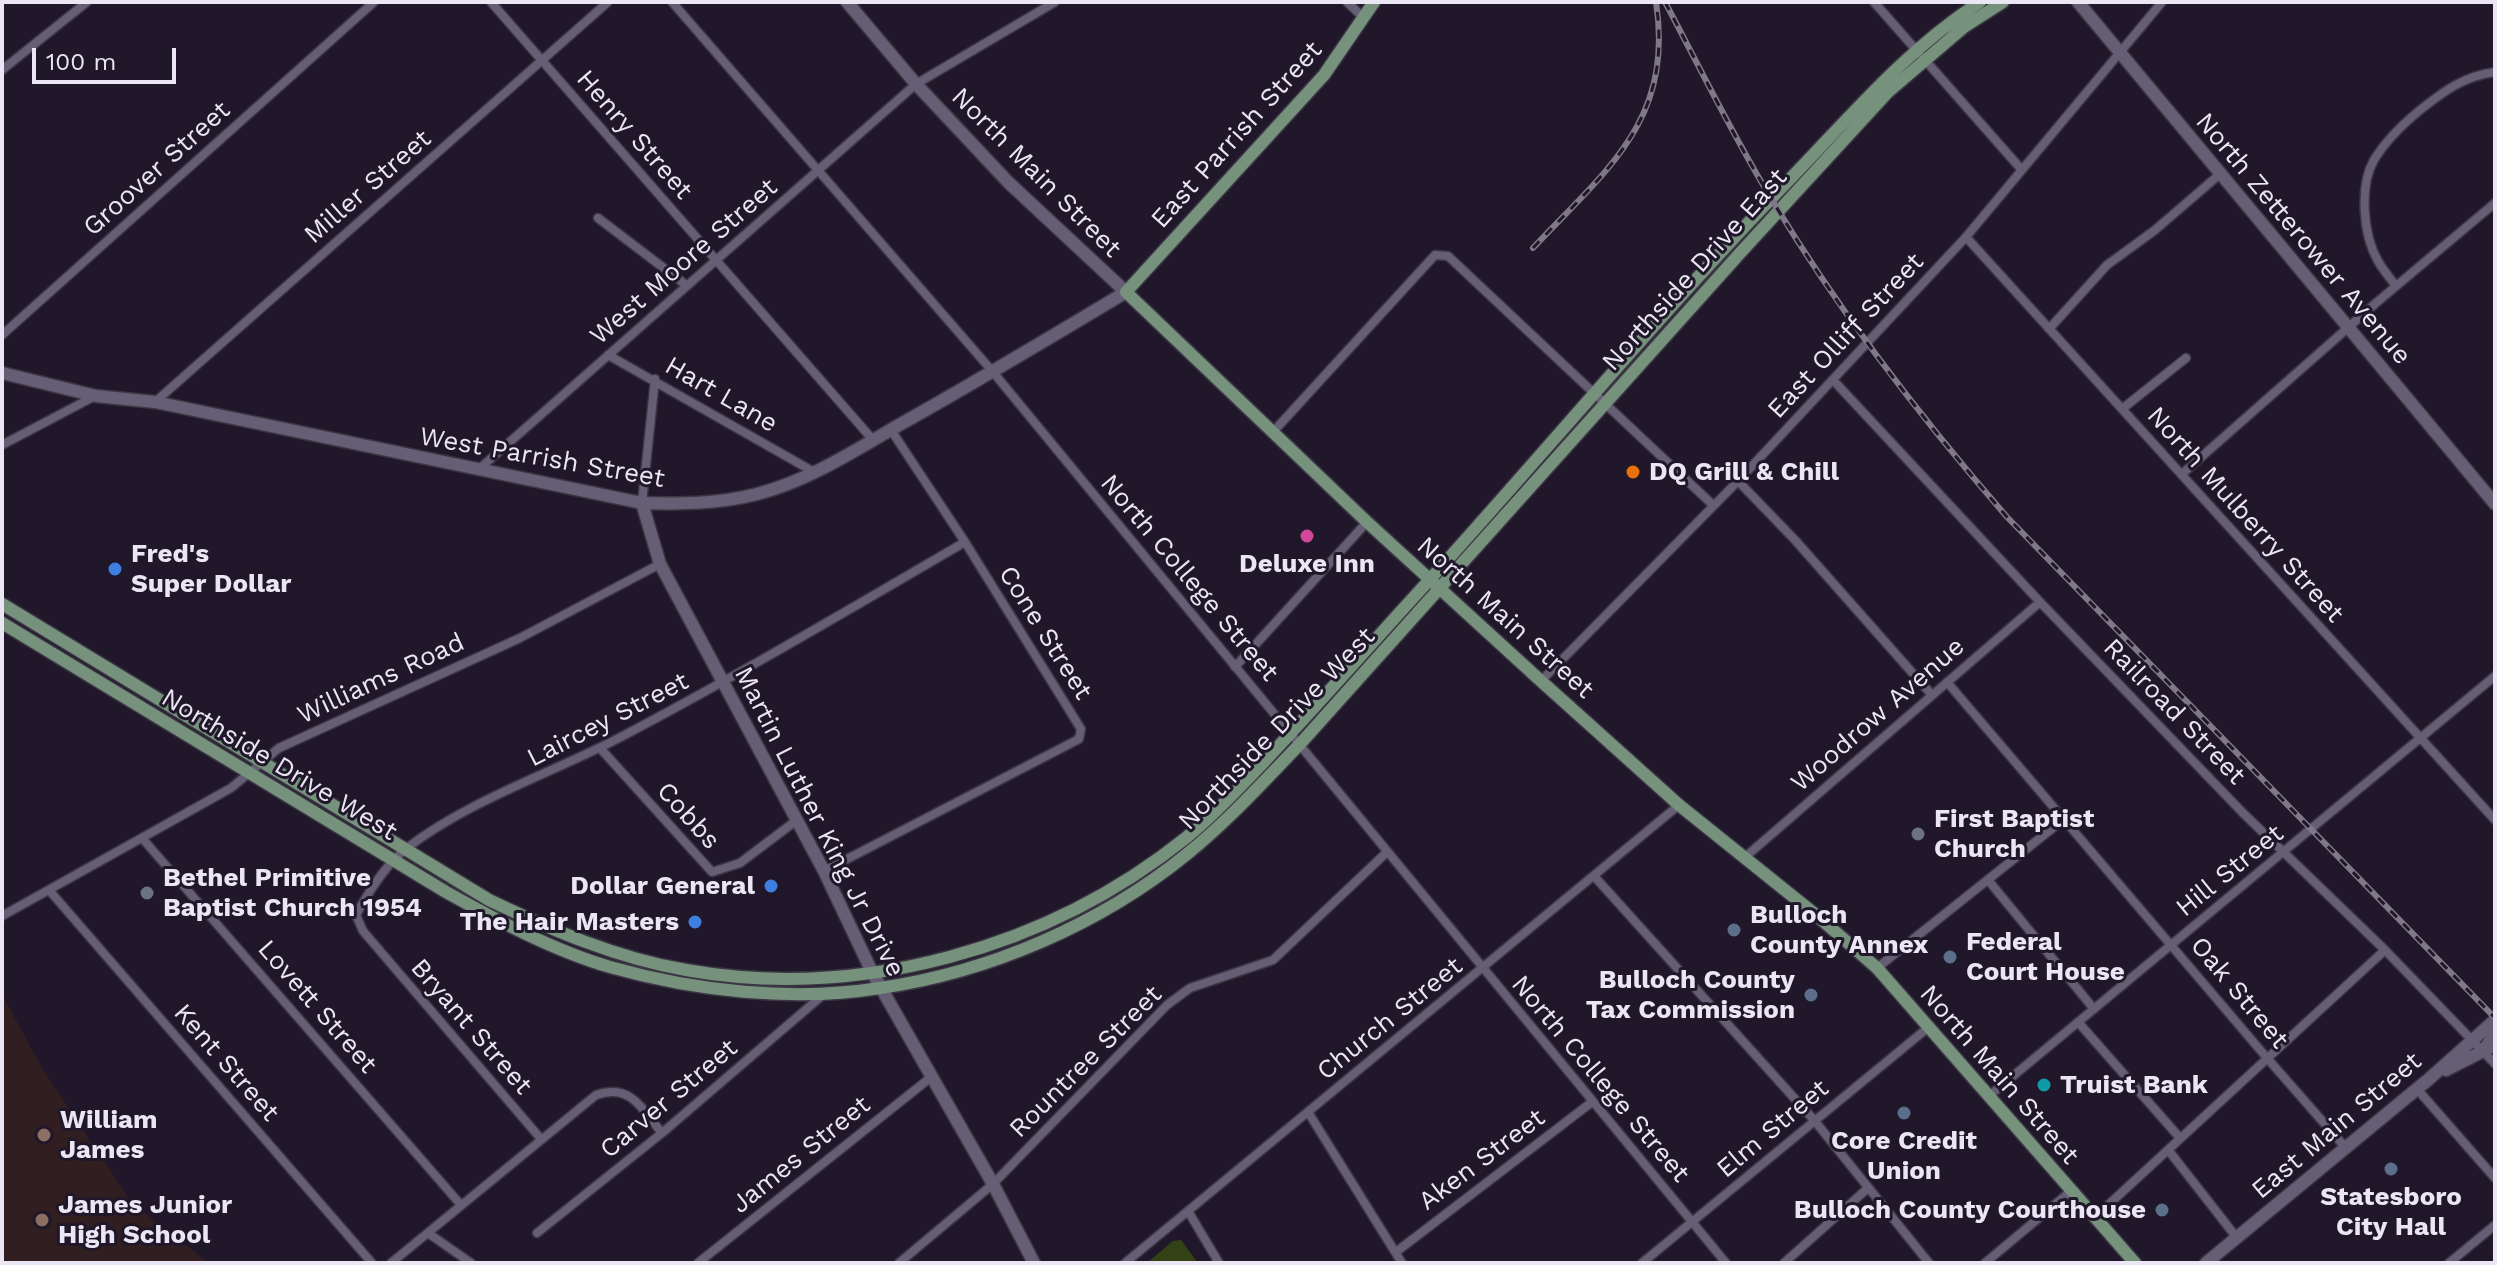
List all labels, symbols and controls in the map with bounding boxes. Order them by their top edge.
scale bar [36,32,180,82]
street label: East Parrish Street [1145,35,1329,235]
text: 100 m [46,48,116,76]
street label: Henry Street [569,64,699,206]
street label: North Main Street [945,82,1127,264]
street label: Groover Street [77,95,237,243]
street label: North Zetterower Avenue [2189,107,2417,371]
street label: Miller Street [298,123,438,251]
street label: Northside Drive East [1596,162,1794,378]
street label: West Moore Street [584,172,784,352]
street label: East Olliff Street [1761,247,1931,425]
street label: Hart Lane [659,350,783,440]
street label: North Mulberry Street [2140,401,2350,629]
street label: West Parrish Street [417,421,667,495]
place label: DQ Grill & Chill [1649,456,1839,488]
marker: DQ Grill & Chill [1624,463,1642,481]
street label: North College Street [1093,468,1285,688]
marker: Deluxe Inn [1298,527,1316,545]
street label: North Main Street [1410,530,1600,706]
place label: Fred's Super Dollar [131,538,291,600]
place label: Deluxe Inn [1239,548,1375,580]
marker: Fred's Super Dollar [106,560,124,578]
street label: Cone Street [992,560,1098,706]
street label: Northside Drive West [1172,621,1382,837]
street label: Williams Road [293,627,469,731]
street label: Woodrow Avenue [1785,631,1971,799]
street label: Railroad Street [2097,633,2251,791]
street label: Martin Luther King Jr Drive [727,662,911,982]
street label: Laircey Street [522,666,694,774]
street label: Northside Drive West [156,682,402,848]
street label: Cobbs [650,776,726,856]
place label: First Baptist Church [1934,803,2094,864]
street label: Hill Street [2170,818,2290,924]
marker: First Baptist Church [1909,825,1927,843]
place label: Bethel Primitive Baptist Church 1954 [163,862,422,924]
place label: Dollar General [570,870,755,902]
marker: Dollar General [762,877,780,895]
marker: Bethel Primitive Baptist Church 1954 [138,884,156,902]
place label: Bulloch County Annex [1750,899,1928,960]
place label: The Hair Masters [459,906,679,938]
marker: The Hair Masters [686,913,704,931]
marker: Bulloch County Annex [1725,921,1743,939]
place label: Federal Court House [1966,926,2125,988]
street label: Oak Street [2183,931,2295,1055]
street label: Lovett Street [251,934,383,1080]
marker: Federal Court House [1941,948,1959,966]
street label: Church Street [1311,951,1469,1087]
street label: Bryant Street [404,953,538,1101]
place label: Bulloch County Tax Commission [1586,964,1795,1026]
street label: North College Street [1504,969,1696,1189]
street label: Rountree Street [1003,979,1169,1145]
street label: North Main Street [1913,979,2085,1171]
marker: Bulloch County Tax Commission [1802,986,1820,1004]
street label: Kent Street [167,998,285,1128]
street label: Carver Street [594,1033,744,1165]
street label: East Main Street [2246,1046,2428,1206]
place label: Truist Bank [2060,1069,2208,1101]
street label: Elm Street [1711,1073,1835,1185]
marker: Truist Bank [2035,1076,2053,1094]
street label: James Street [725,1090,877,1220]
street label: Aken Street [1413,1103,1551,1217]
place label: William James [60,1104,158,1166]
marker: Core Credit Union [1895,1104,1913,1122]
place label: Core Credit Union [1831,1125,1977,1186]
marker: William James [35,1126,53,1144]
marker: Statesboro City Hall [2382,1160,2400,1178]
place label: Statesboro City Hall [2320,1181,2462,1242]
place label: James Junior High School [58,1189,232,1250]
place label: Bulloch County Courthouse [1794,1194,2146,1226]
marker: Bulloch County Courthouse [2153,1201,2171,1219]
marker: James Junior High School [33,1211,51,1229]

